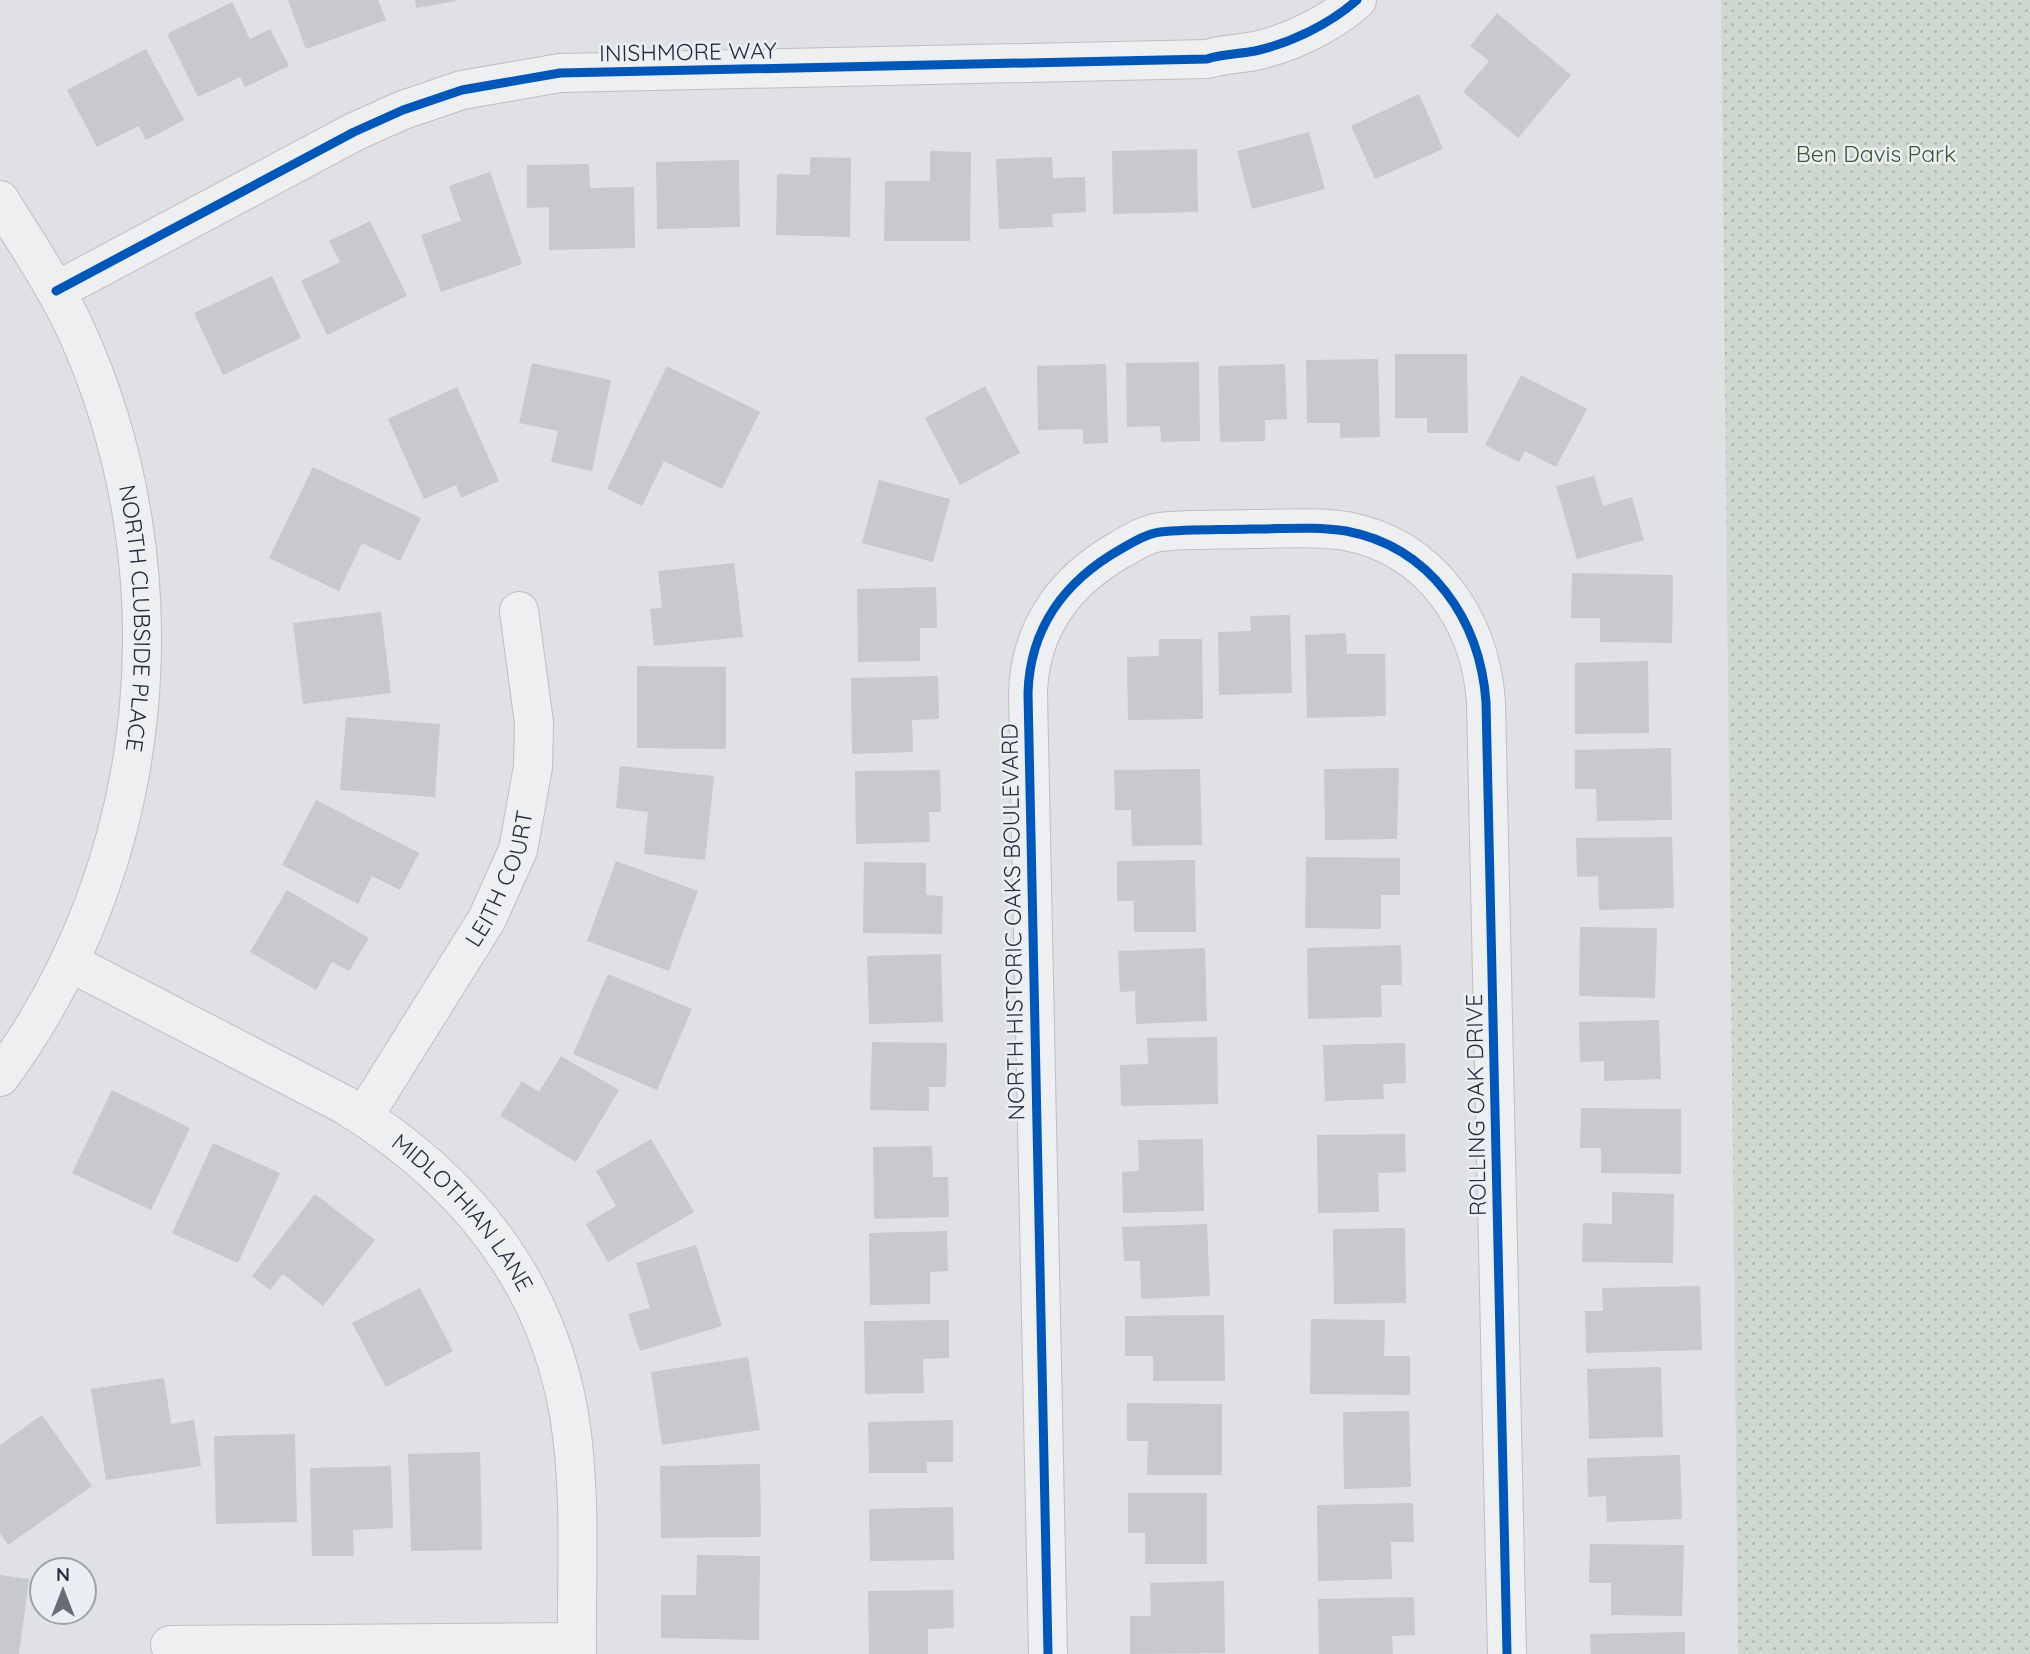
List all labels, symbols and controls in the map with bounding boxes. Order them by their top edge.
street label: INISHMORE WAY [599,35,777,68]
park label: Ben Davis Park [1796,139,1956,168]
street label: NORTH CLUBSIDE PLACE [113,482,157,754]
street label: NORTH HISTORIC OAKS BOULEVARD [995,723,1030,1121]
street label: LEITH COURT [458,808,539,952]
street label: ROLLING OAK DRIVE [1459,994,1492,1216]
street label: MIDLOTHIAN LANE [386,1127,540,1296]
north arrow [28,1556,98,1626]
text: N [56,1562,70,1586]

